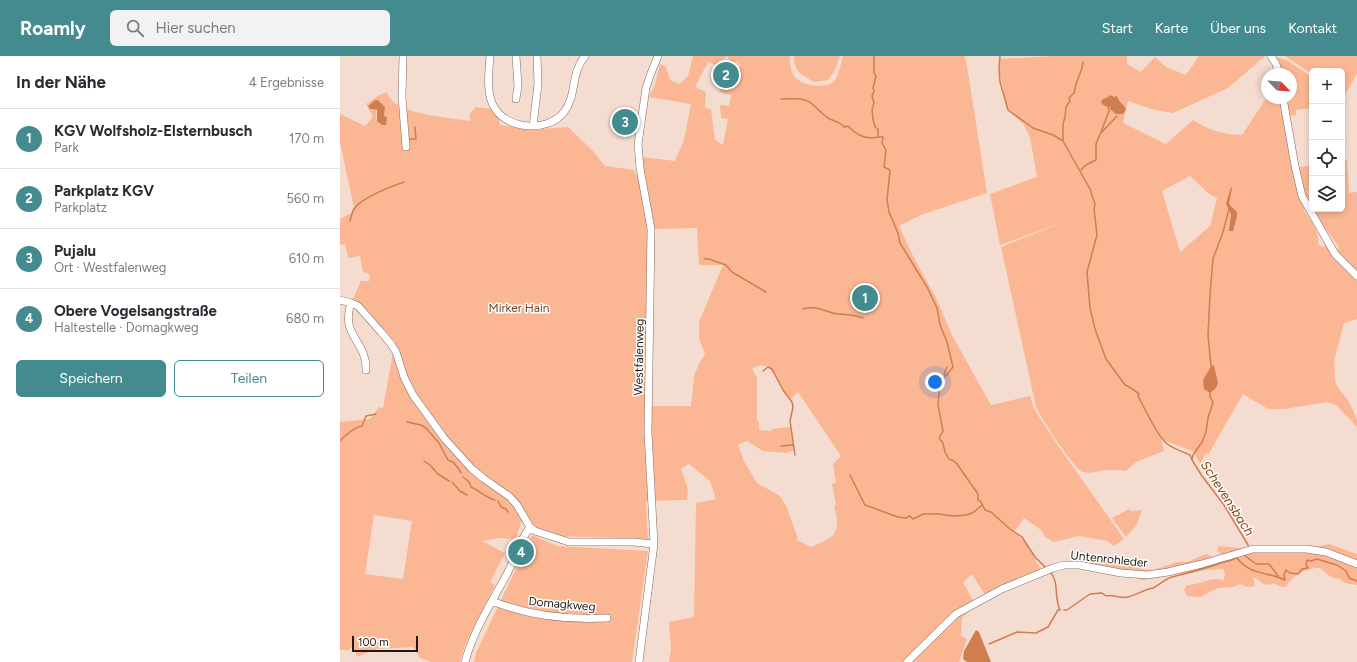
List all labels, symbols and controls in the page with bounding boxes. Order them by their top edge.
search box [110,10,390,46]
text: Roamly [20,17,86,40]
icon: search [124,17,146,39]
text: Hier suchen [156,19,236,37]
text: Start [1102,20,1133,37]
text: Karte [1155,20,1188,37]
text: Über uns [1210,20,1266,37]
text: Kontakt [1288,20,1337,37]
pin: 2 [713,60,739,90]
north arrow [1261,68,1297,104]
map controls [1309,68,1345,212]
button: + [1309,68,1345,104]
text: In der Nähe [16,72,106,92]
text: 4 Ergebnisse [249,75,324,90]
button: − [1309,104,1345,140]
pin: 3 [612,107,638,137]
text: KGV Wolfsholz-Elsternbusch [54,122,252,140]
text: 1 [26,131,32,146]
text: 170 m [289,131,324,146]
text: Park [54,140,79,155]
button: locate [1309,140,1345,176]
button: layers [1309,176,1345,212]
text: Parkplatz KGV [54,182,154,200]
text: 2 [25,191,33,206]
text: 560 m [287,191,324,206]
text: Parkplatz [54,200,107,215]
text: Pujalu [54,242,96,260]
text: 3 [25,251,33,266]
text: 610 m [289,251,324,266]
text: Ort · Westfalenweg [54,260,166,275]
pin: 1 [852,283,878,313]
park label: Mirker Hain [489,301,550,315]
text: Obere Vogelsangstraße [54,302,217,320]
text: 4 [25,311,33,326]
text: 680 m [286,311,324,326]
street label: Westfalenweg [631,318,647,396]
text: Haltestelle · Domagkweg [54,320,199,335]
button: Speichern [16,360,166,397]
button: Teilen [174,360,324,397]
your location [925,372,945,392]
water label: Schevensbach [1198,458,1257,538]
pin: 4 [508,537,534,567]
street label: Untenrohleder [1070,548,1148,570]
street label: Domagkweg [528,594,596,614]
scale bar [352,634,418,653]
text: 100 m [358,636,389,649]

